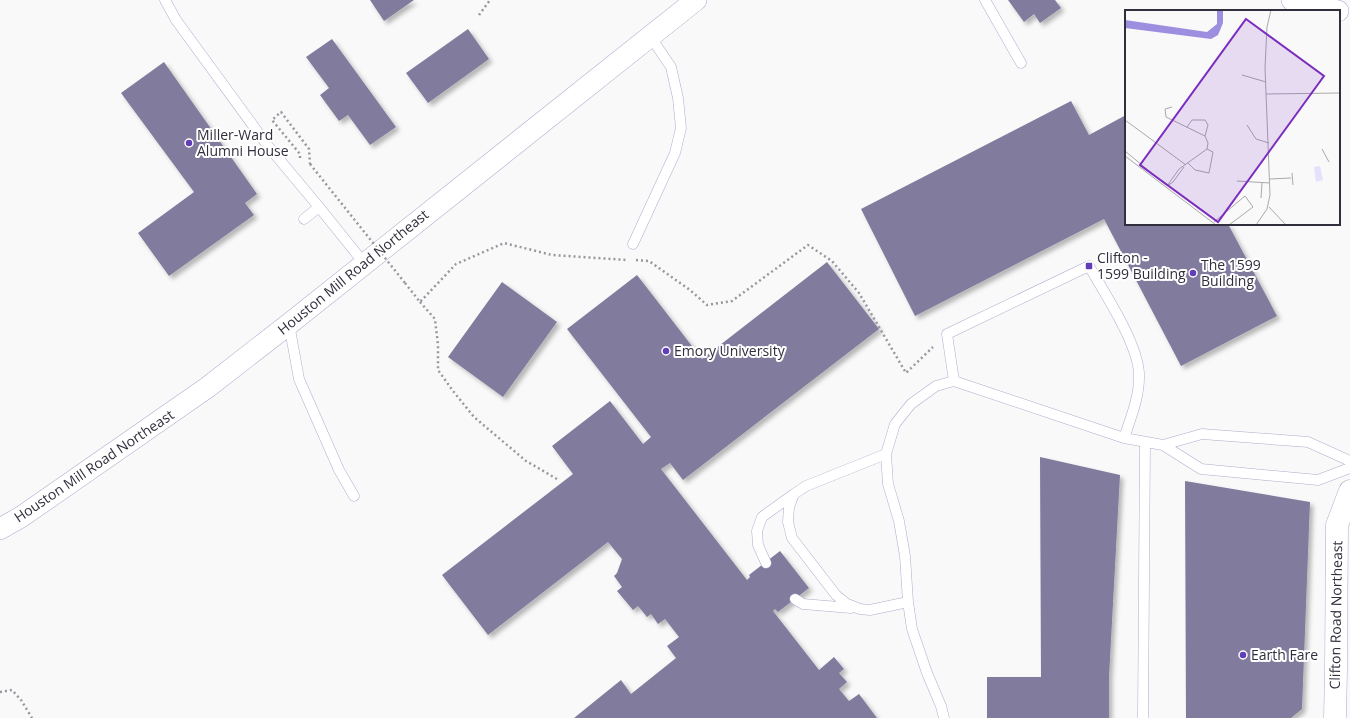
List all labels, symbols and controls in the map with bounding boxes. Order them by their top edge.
inset map [1125,10,1340,225]
place label: Miller-Ward Alumni House [197,125,289,160]
marker: Miller-Ward Alumni House [184,138,194,148]
street label: Houston Mill Road Northeast [273,205,432,338]
place label: Clifton - 1599 Building [1097,248,1186,283]
place label: The 1599 Building [1201,255,1261,290]
marker: Clifton - 1599 Building [1084,261,1094,271]
marker: The 1599 Building [1188,268,1198,278]
place label: Emory University [674,341,786,360]
marker: Emory University [661,346,671,356]
street label: Houston Mill Road Northeast [10,405,177,526]
street label: Clifton Road Northeast [1325,540,1346,690]
place label: Earth Fare [1251,645,1318,664]
marker: Earth Fare [1238,650,1248,660]

